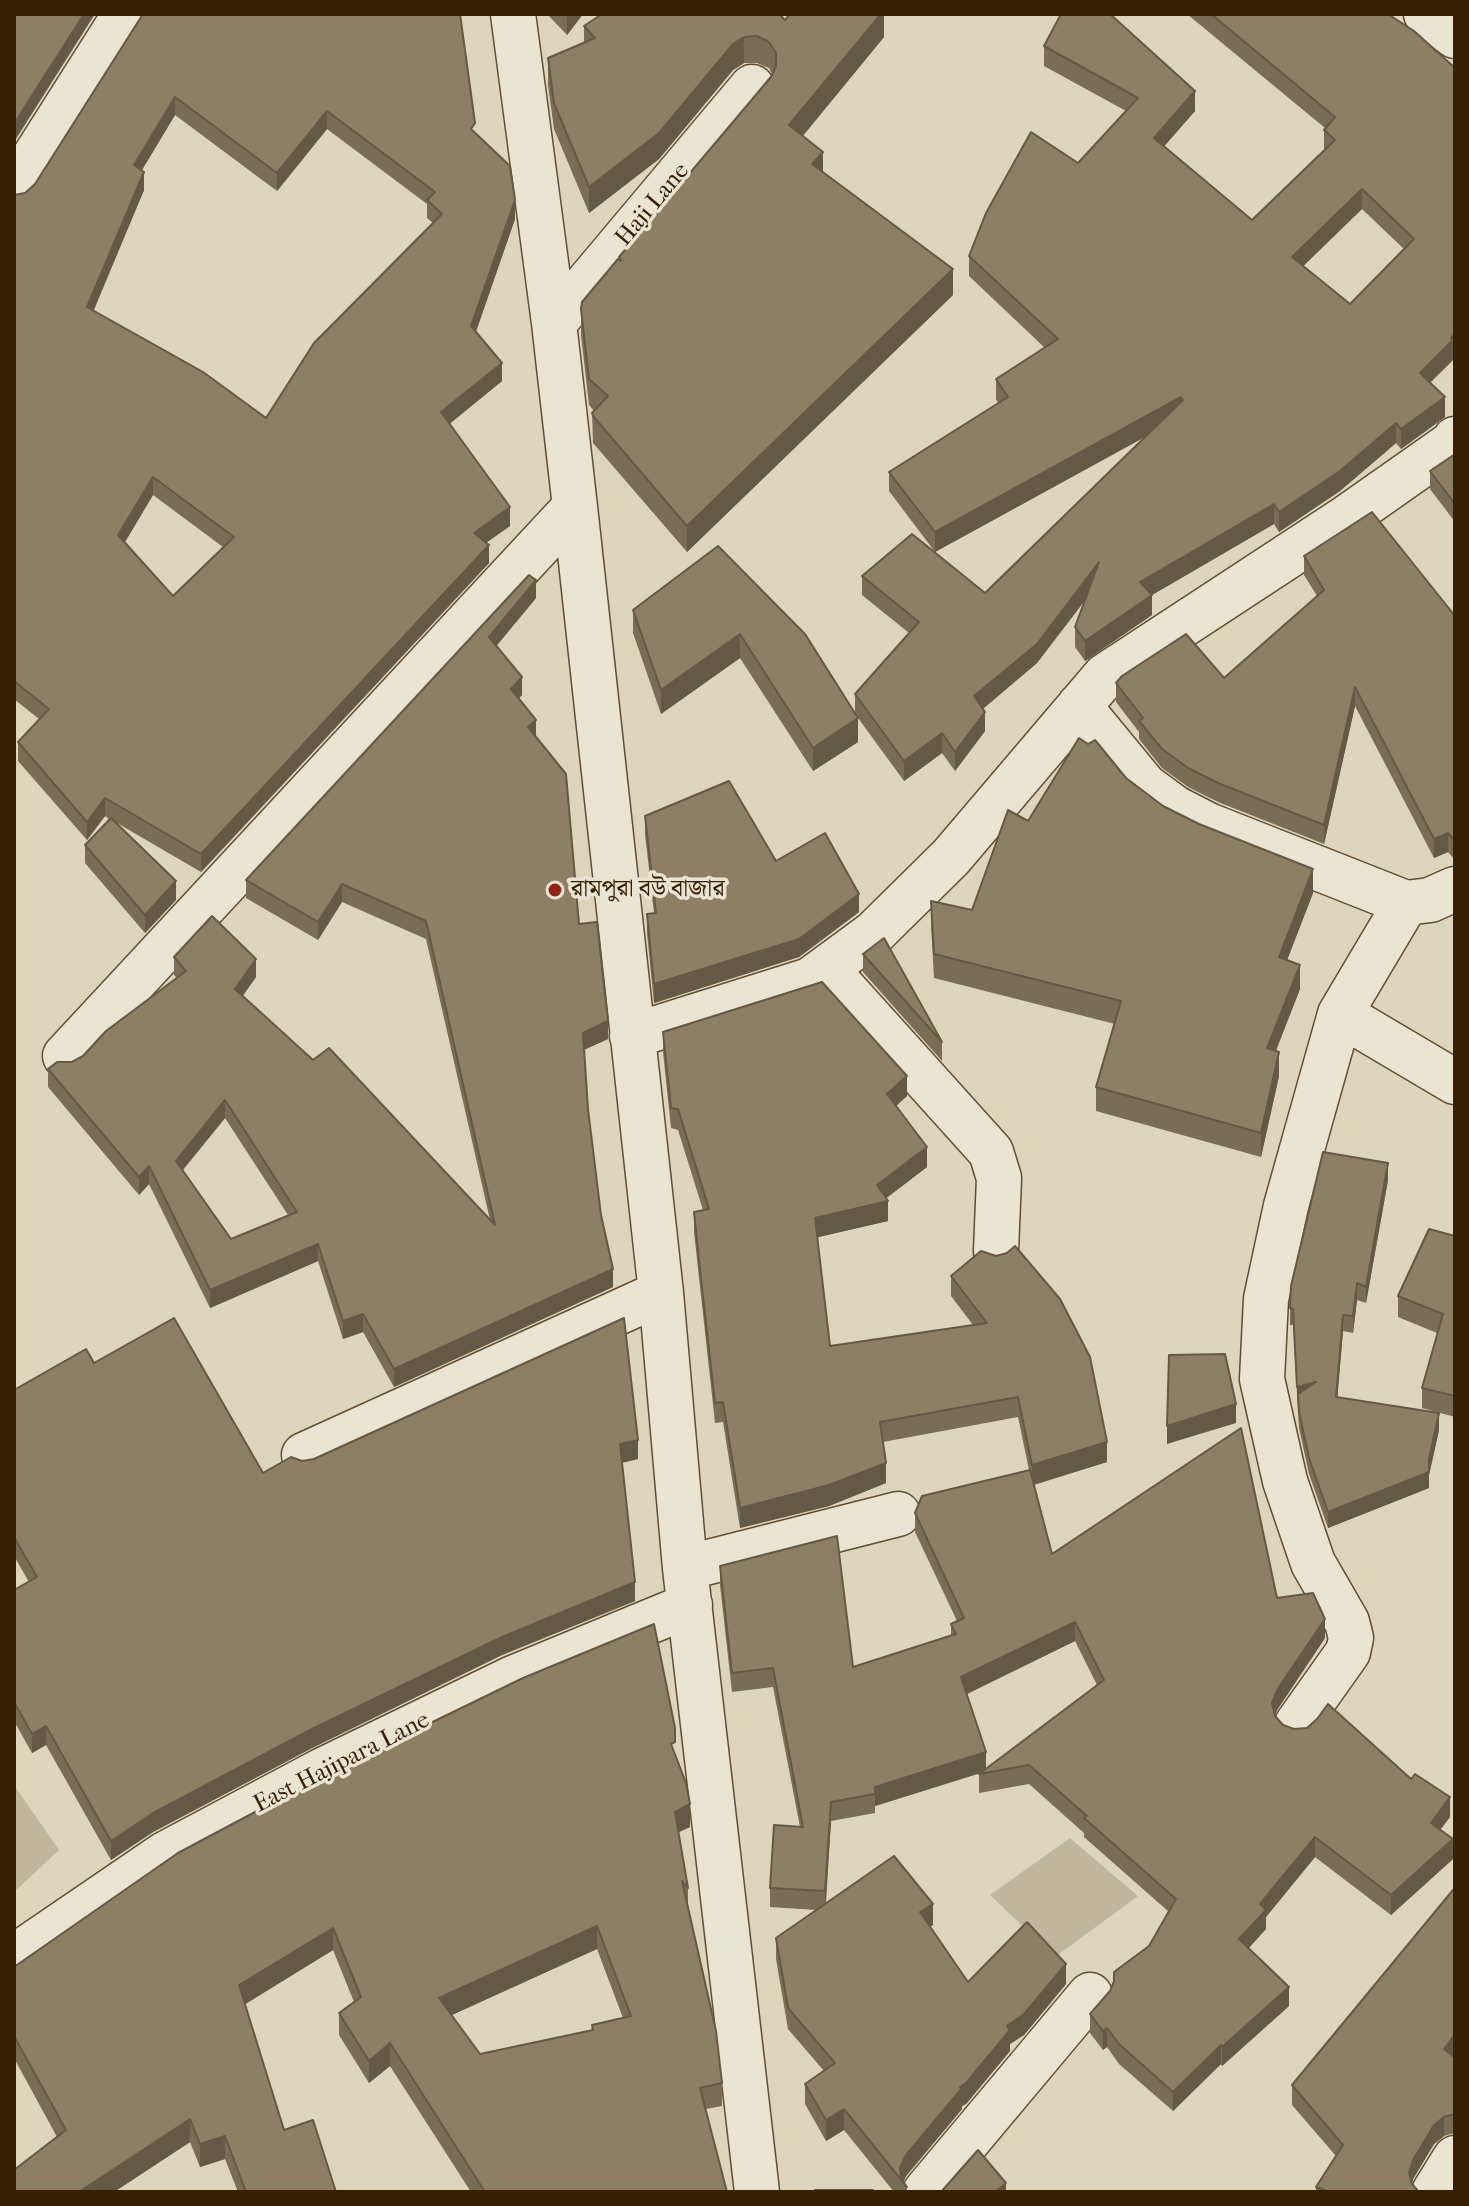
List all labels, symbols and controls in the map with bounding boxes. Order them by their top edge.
street label: Haji Lane [610,158,696,252]
place label: রামপুরা বউ বাজার [571,876,725,904]
marker: রামপুরা বউ বাজার [546,881,564,899]
street label: East Hajipara Lane [249,1706,435,1820]

